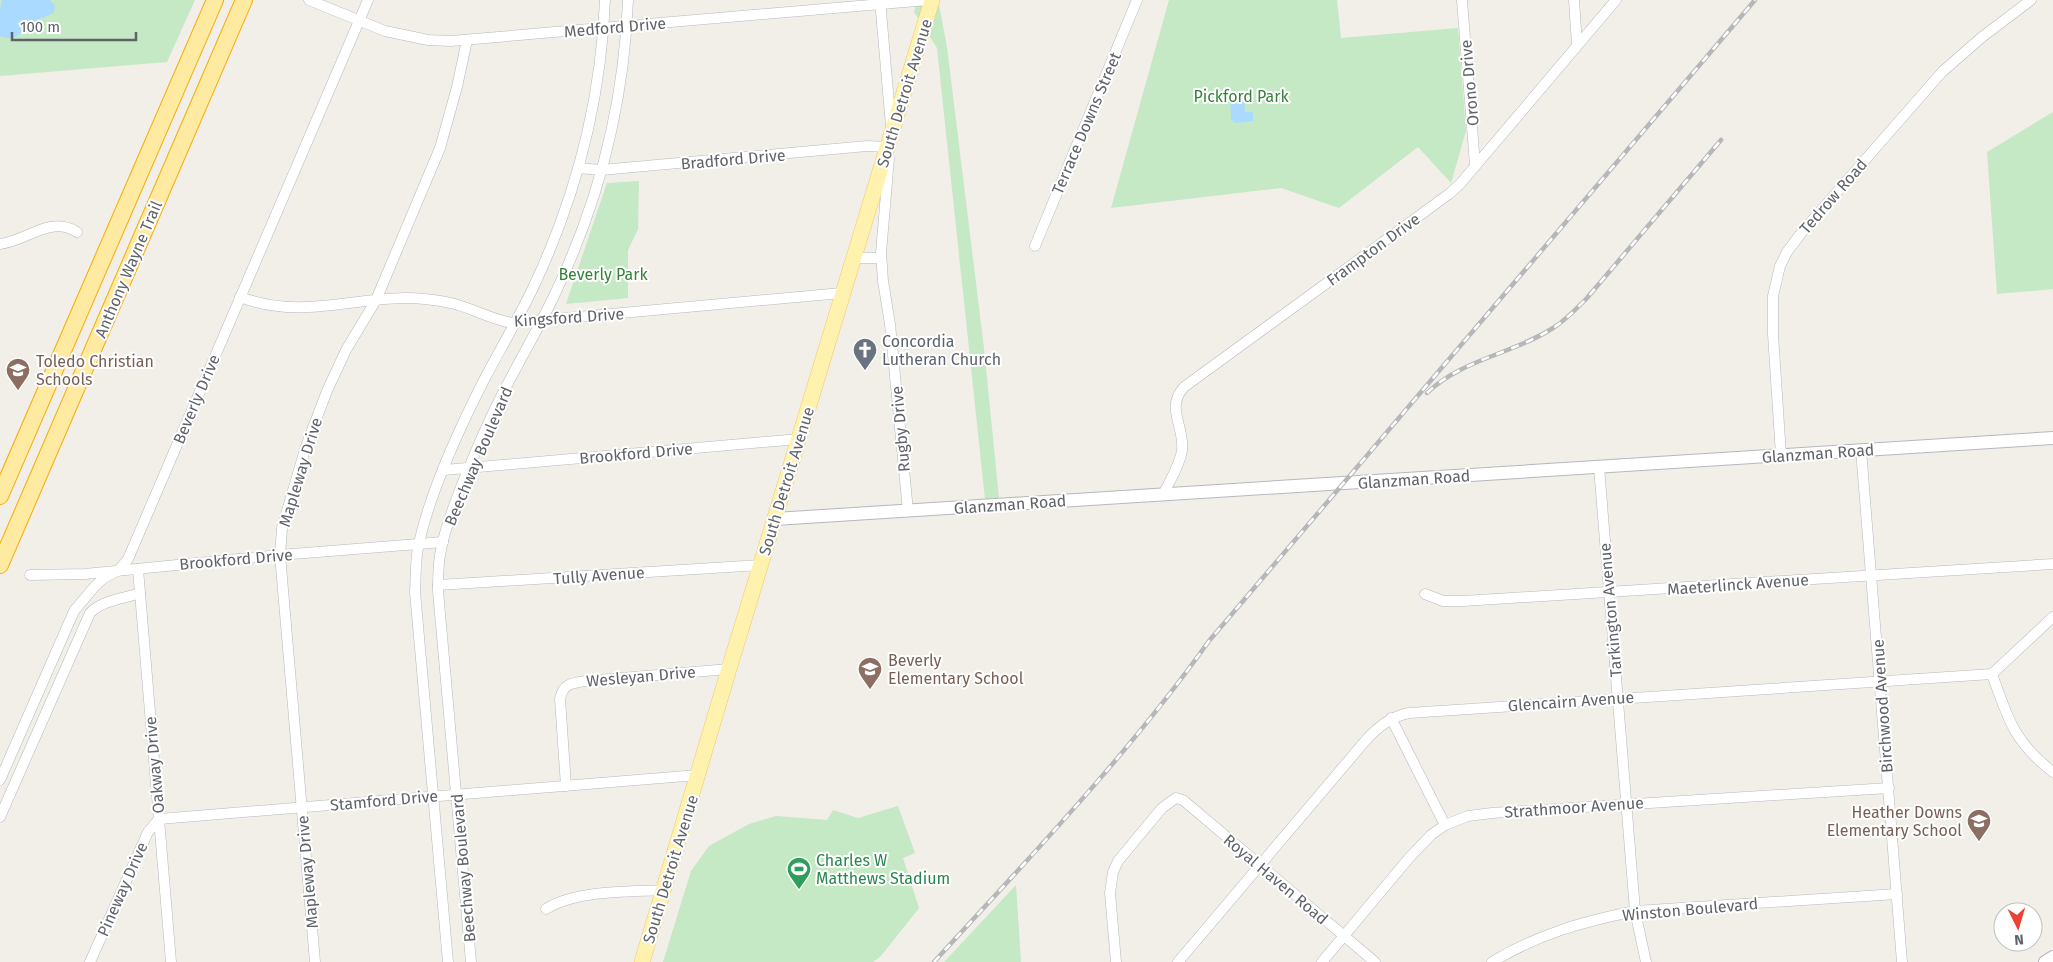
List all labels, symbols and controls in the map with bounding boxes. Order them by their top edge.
scale bar [12,10,136,42]
street label: Medford Drive [563,14,667,41]
street label: South Detroit Avenue [873,17,936,170]
text: 100 m [20,18,60,36]
street label: Orono Drive [1456,39,1483,127]
street label: Terrace Downs Street [1048,49,1125,197]
park label: Pickford Park [1193,87,1289,106]
street label: Bradford Drive [680,145,786,174]
street label: Tedrow Road [1796,155,1871,238]
street label: Anthony Wayne Trail [91,197,166,341]
street label: Frampton Drive [1323,209,1424,290]
park label: Beverly Park [558,265,648,284]
street label: Kingsford Drive [513,304,625,331]
place label: Concordia Lutheran Church [882,332,1001,369]
church icon: Concordia Lutheran Church [852,337,878,371]
place label: Toledo Christian Schools [36,352,154,389]
street label: Beverly Drive [169,352,224,447]
school or university icon: Toledo Christian Schools [5,357,31,391]
street label: Beechway Boulevard [441,384,516,529]
street label: Rugby Drive [887,385,914,473]
street label: South Detroit Avenue [755,405,818,558]
street label: Mapleway Drive [275,415,326,529]
street label: Brookford Drive [578,439,694,468]
street label: Glanzman Road [1761,440,1875,467]
street label: Glanzman Road [1357,466,1471,493]
street label: Glanzman Road [953,491,1067,518]
street label: Tarkington Avenue [1595,542,1626,678]
street label: Brookford Drive [178,545,294,574]
street label: Tully Avenue [553,563,645,588]
street label: Maeterlinck Avenue [1667,570,1810,599]
street label: Birchwood Avenue [1868,638,1897,773]
place label: Beverly Elementary School [888,651,1024,688]
school or university icon: Beverly Elementary School [857,656,883,690]
street label: Wesleyan Drive [585,662,697,691]
street label: Glencairn Avenue [1507,688,1635,715]
street label: Oakway Drive [141,716,168,814]
street label: Stamford Drive [329,786,439,815]
street label: Beechway Boulevard [448,793,479,943]
street label: South Detroit Avenue [639,793,702,946]
street label: Strathmoor Avenue [1504,793,1644,822]
place label: Heather Downs Elementary School [1827,803,1962,840]
school or university icon: Heather Downs Elementary School [1966,808,1992,842]
street label: Mapleway Drive [293,815,322,929]
street label: Royal Haven Road [1220,830,1332,929]
street label: Pineway Drive [93,839,152,939]
place label: Charles W Matthews Stadium [816,851,950,888]
sports icon: Charles W Matthews Stadium [786,856,812,890]
street label: Winston Boulevard [1621,894,1759,925]
north arrow [1993,902,2043,952]
text: N [2014,931,2024,948]

